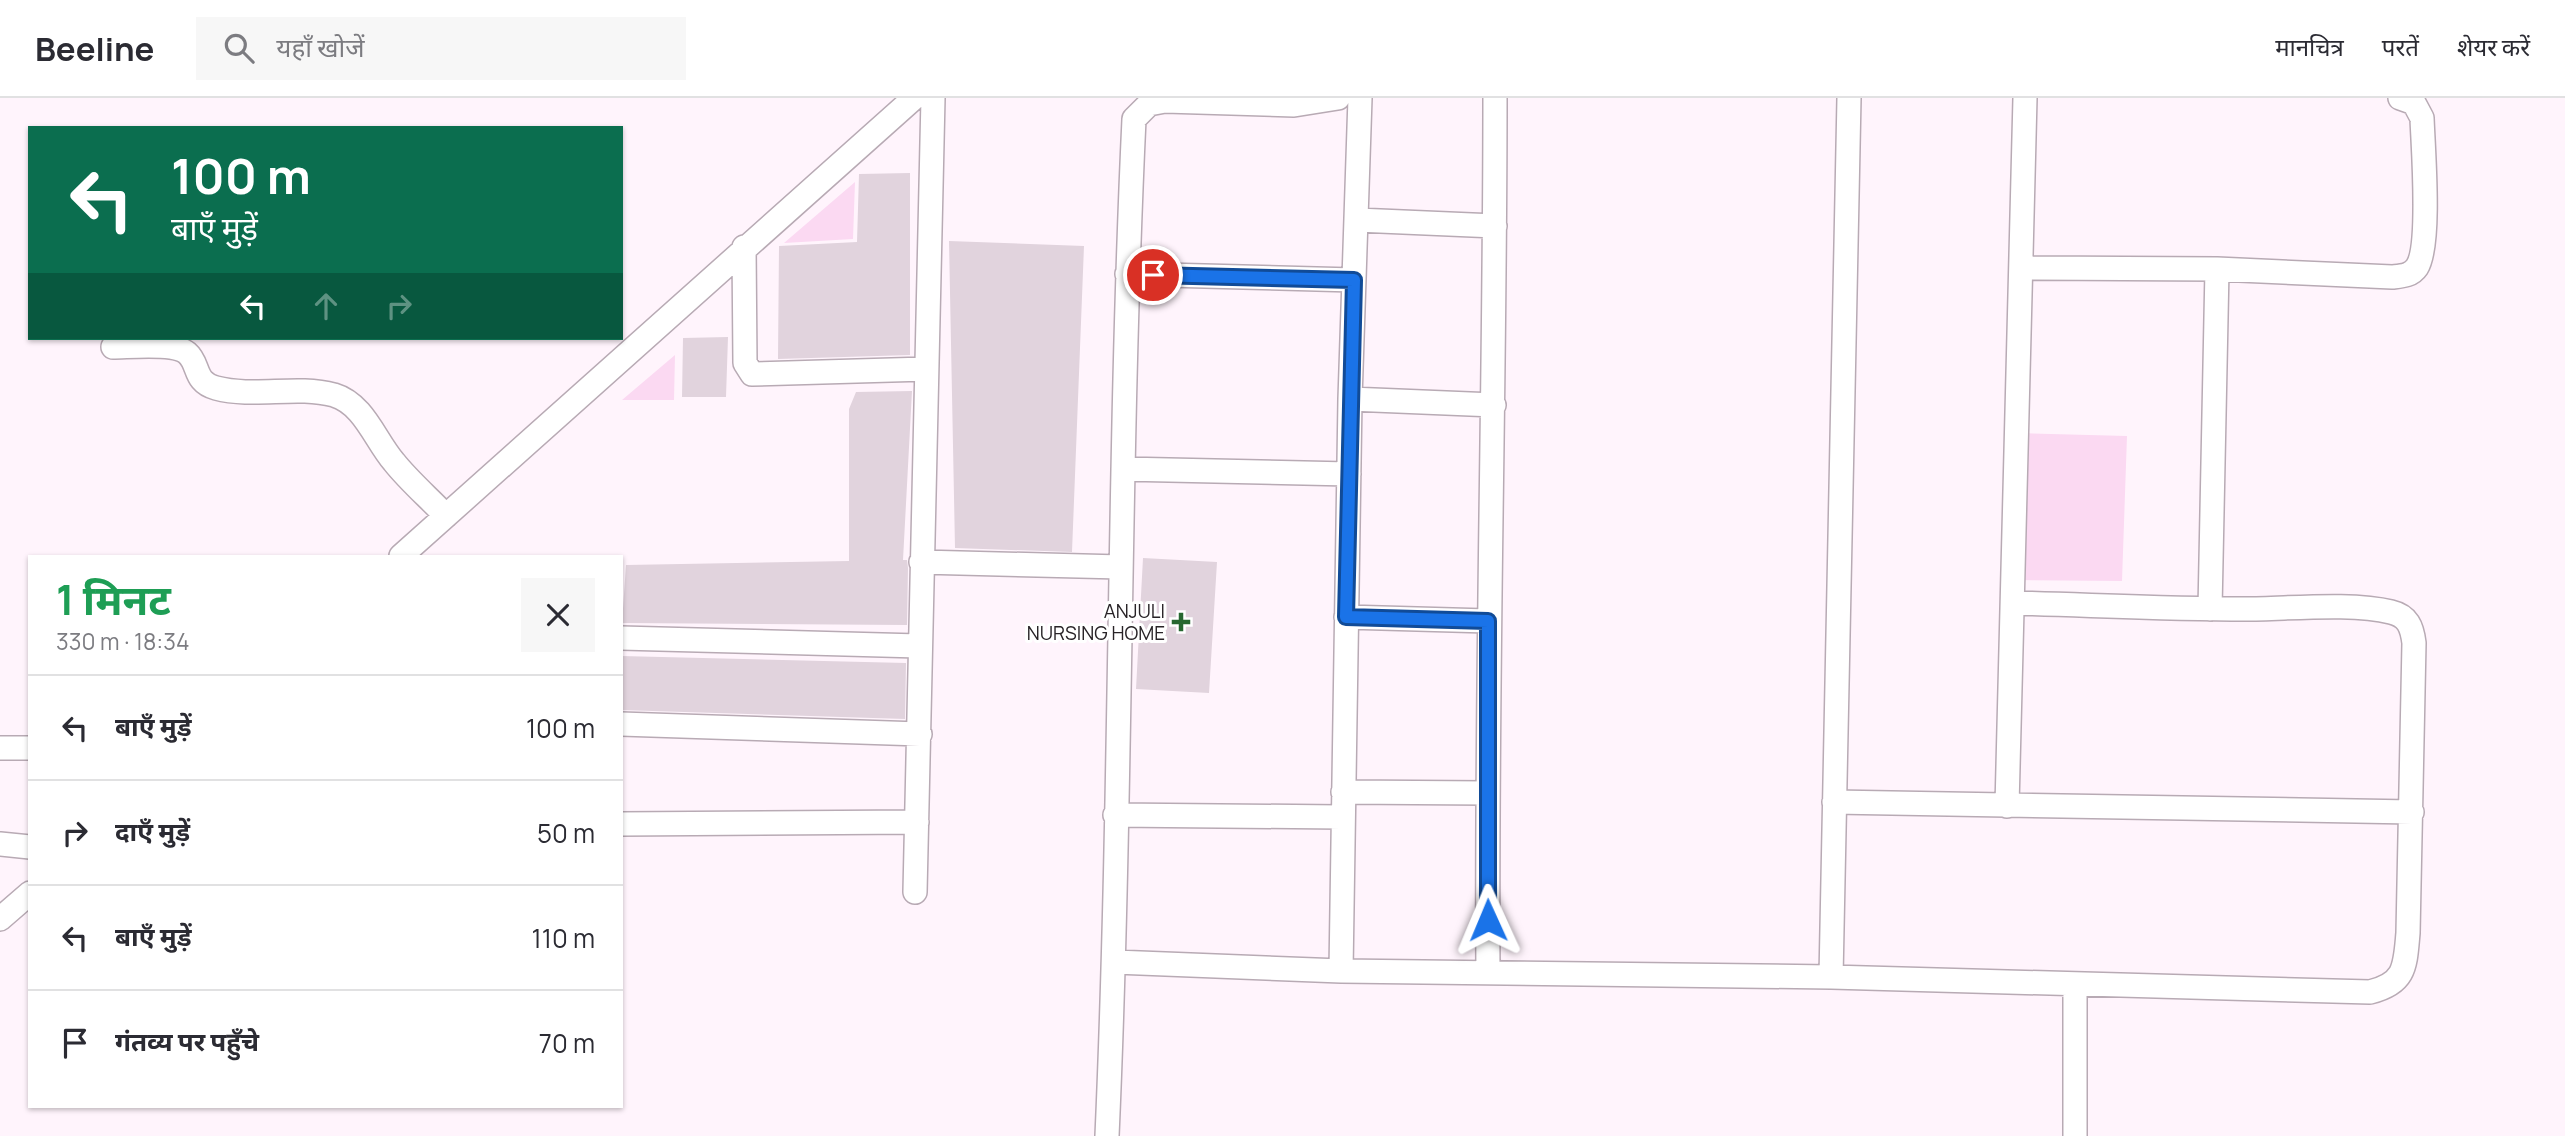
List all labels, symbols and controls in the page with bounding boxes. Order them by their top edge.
search box [196,17,686,80]
text: Beeline [35,26,154,71]
icon: search [220,29,258,67]
text: यहाँ खोजें [276,29,364,65]
text: मानचित्र [2275,30,2344,63]
text: परतें [2382,30,2419,63]
text: शेयर करें [2457,30,2530,63]
text: 100 m [171,142,311,209]
icon: left [56,154,147,245]
text: बाएँ मुड़ें [171,206,258,250]
pin [1123,245,1183,305]
icon: arrive [1134,256,1172,294]
icon: left [234,287,272,325]
icon: ahead [307,287,345,325]
icon: right [380,287,418,325]
text: 1 मिनट [56,570,171,628]
button: close [521,578,595,652]
place label: ANJULI NURSING HOME [1027,598,1165,646]
marker: ANJULI NURSING HOME [1171,612,1191,632]
text: 330 m · 18:34 [56,625,189,657]
text: बाएँ मुड़ें [115,708,192,744]
icon: left [56,709,94,747]
text: 100 m [526,710,595,746]
text: दाएँ मुड़ें [115,813,190,849]
icon: right [56,814,94,852]
text: 50 m [537,815,595,851]
position arrow [1451,883,1525,957]
text: बाएँ मुड़ें [115,918,192,954]
icon: left [56,919,94,957]
text: 110 m [532,920,595,956]
text: गंतव्य पर पहुँचे [115,1023,259,1059]
icon: arrive [56,1024,94,1062]
text: 70 m [539,1025,595,1061]

